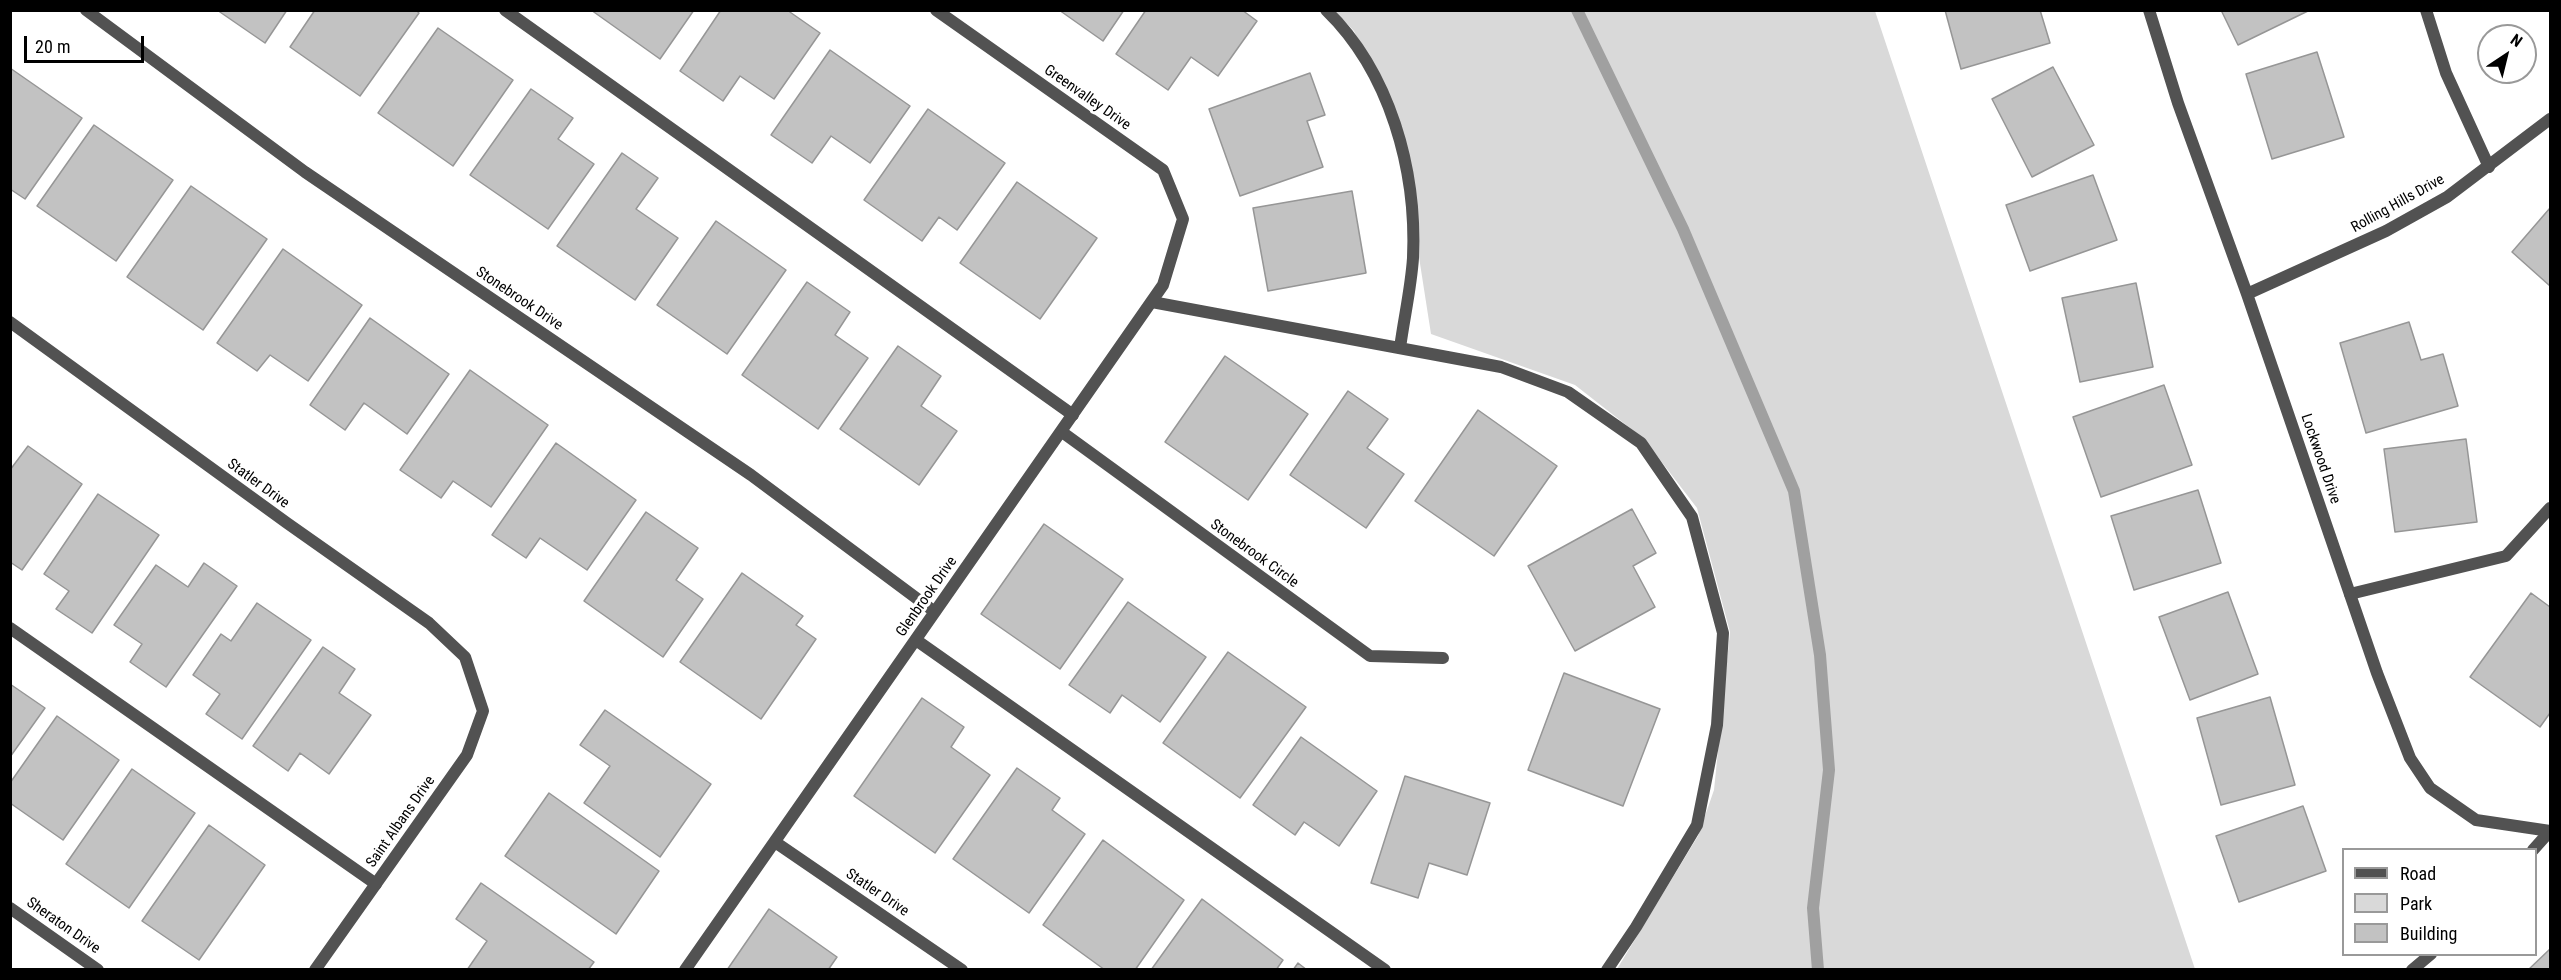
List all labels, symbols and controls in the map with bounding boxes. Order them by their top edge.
scale bar [27,24,147,62]
north arrow [2477,24,2537,84]
text: N [2507,30,2526,51]
text: 20 m [35,36,70,57]
street label: Greenvalley Drive [1040,62,1134,134]
street label: Rolling Hills Drive [2348,171,2448,237]
street label: Stonebrook Drive [472,263,566,335]
street label: Lockwood Drive [2296,412,2344,506]
street label: Statler Drive [223,455,293,513]
street label: Stonebrook Circle [1206,516,1302,592]
street label: Glenbrook Drive [893,553,961,641]
street label: Saint Albans Drive [363,773,439,871]
legend [2342,848,2537,956]
text: Road [2400,863,2436,884]
street label: Statler Drive [842,865,912,921]
text: Park [2400,893,2432,914]
street label: Sheraton Drive [23,894,103,958]
text: Building [2400,923,2457,944]

